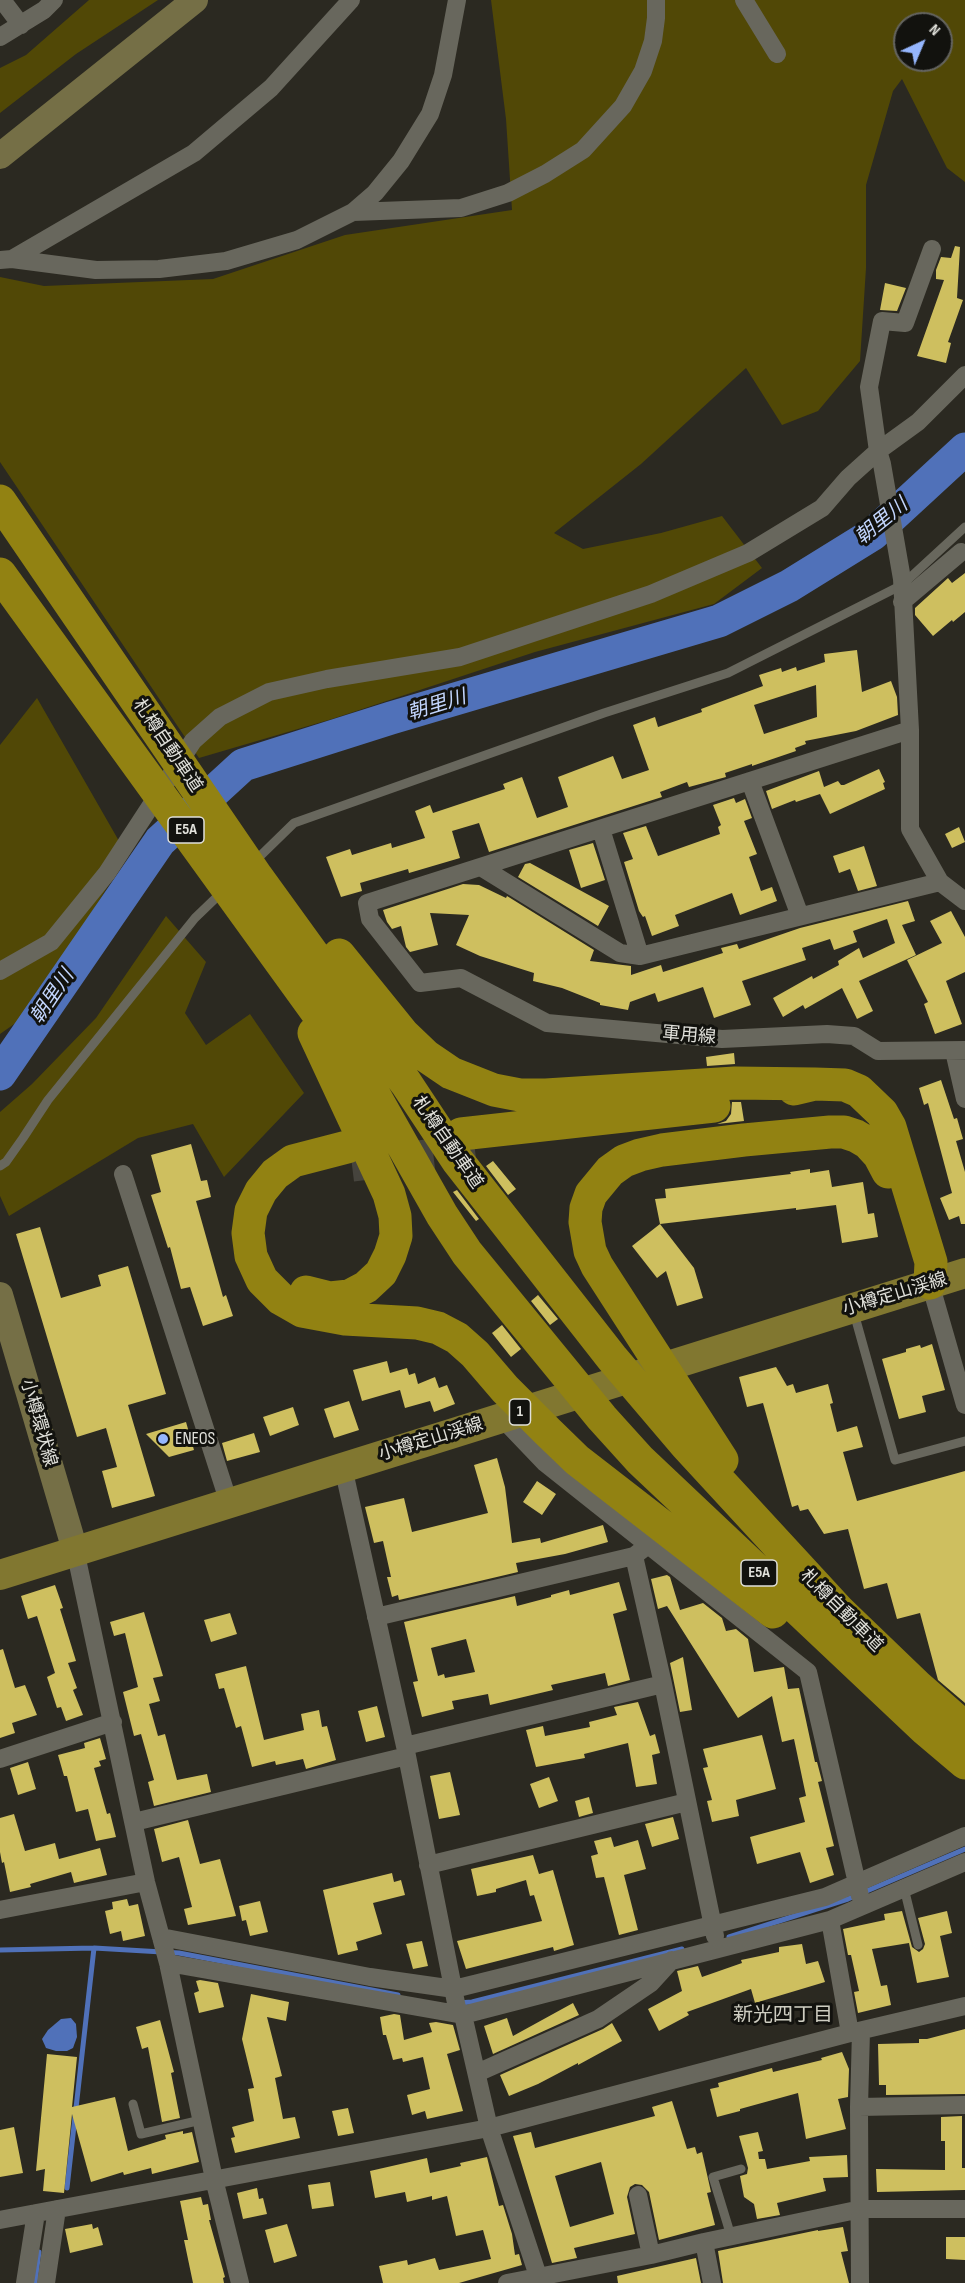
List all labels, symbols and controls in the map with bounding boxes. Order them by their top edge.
north arrow [893,12,953,72]
text: N [925,20,944,40]
water label: 朝里川 [851,494,913,550]
water label: 朝里川 [405,686,469,726]
street label: 札樽自動車道 [128,695,206,797]
road number: E5A [168,817,204,843]
water label: 朝里川 [26,965,80,1029]
street label: 軍用線 [661,1023,717,1049]
street label: 札樽自動車道 [407,1093,487,1193]
street label: 小樽定山渓線 [840,1269,950,1321]
street label: 小樽環状線 [15,1377,61,1469]
road number: 1 [510,1399,530,1425]
street label: 小樽定山渓線 [376,1414,486,1466]
place label: ENEOS [175,1428,215,1450]
marker: ENEOS [156,1432,170,1446]
road number: E5A [741,1560,777,1586]
street label: 札樽自動車道 [795,1565,887,1657]
district label: 新光四丁目 [733,2004,833,2028]

